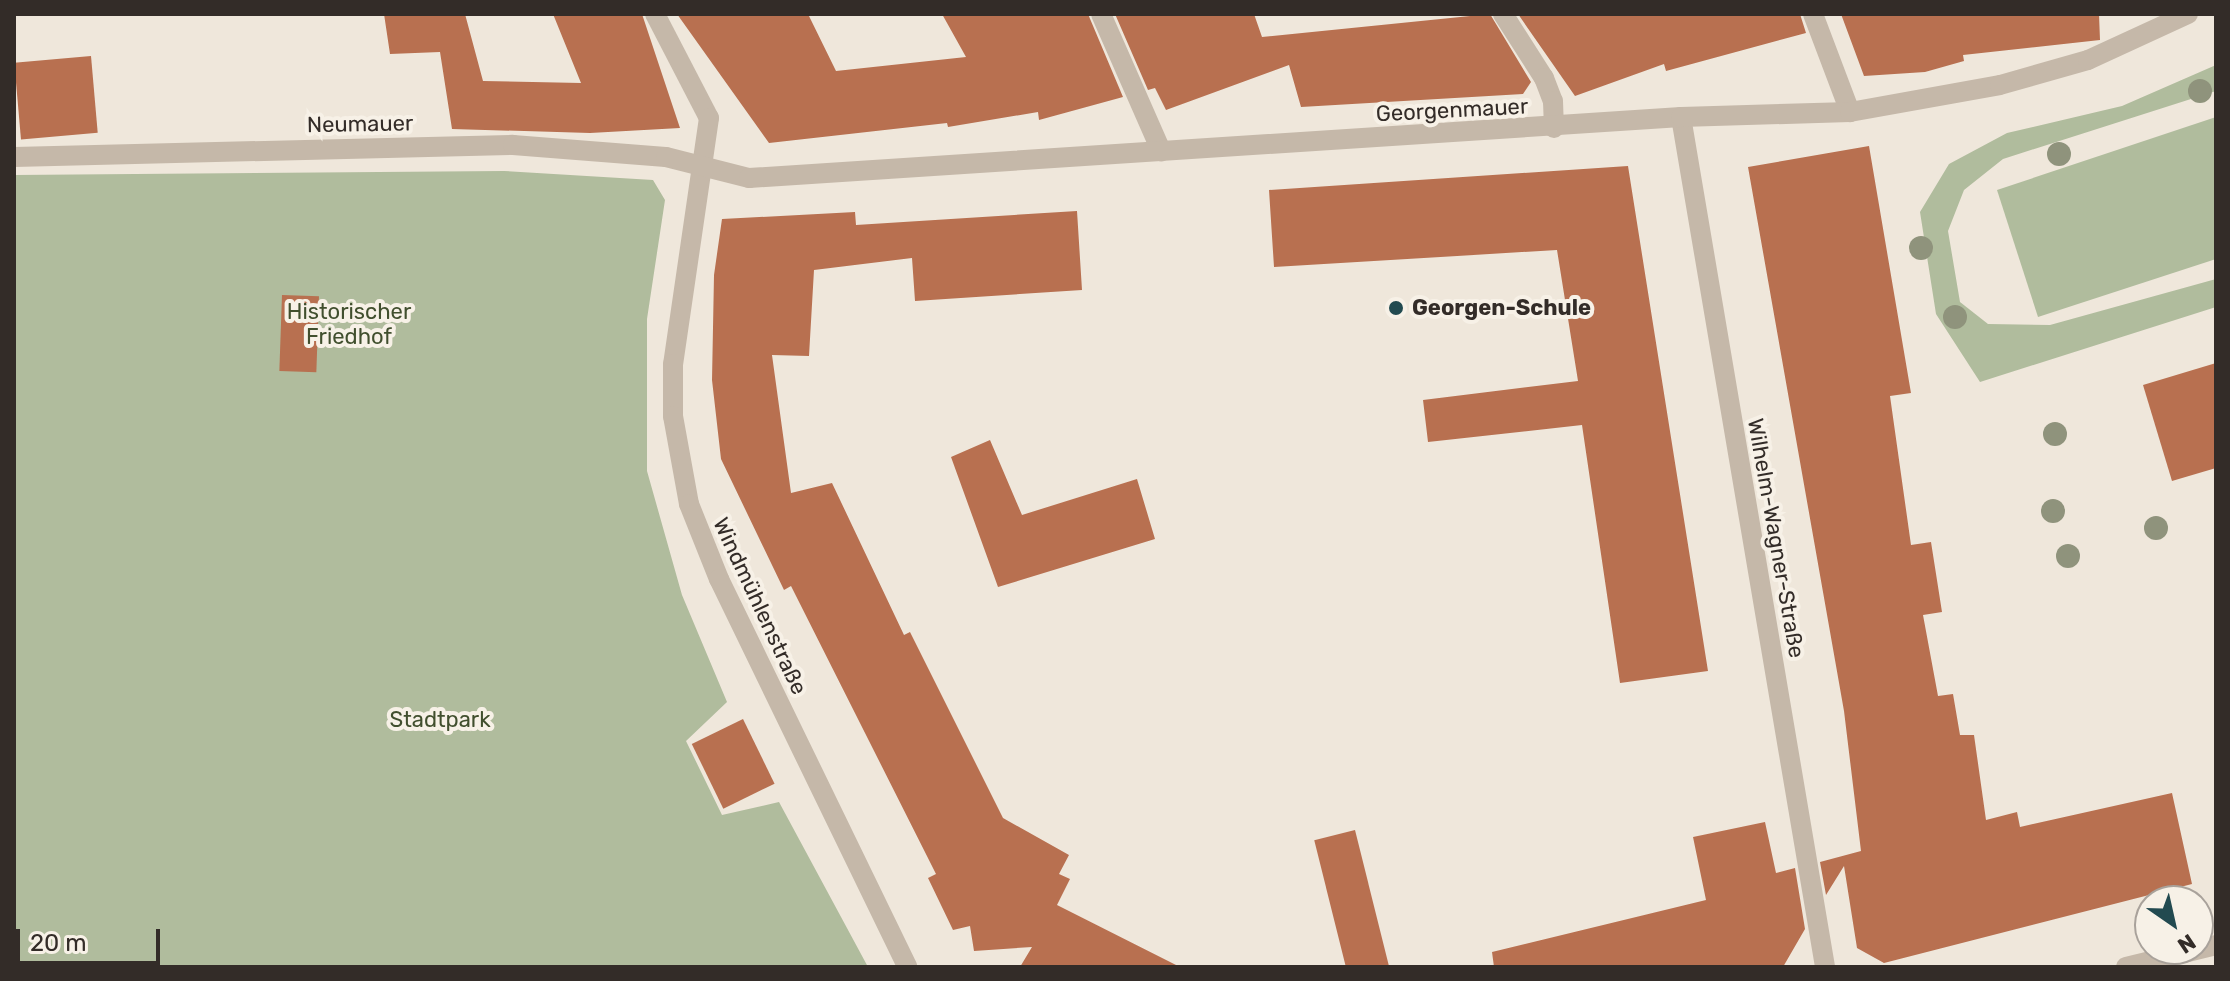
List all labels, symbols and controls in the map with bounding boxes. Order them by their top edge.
street label: Georgenmauer [1375,93,1529,127]
street label: Neumauer [307,110,413,138]
place label: Georgen-Schule [1412,295,1591,321]
park label: Historischer Friedhof [287,298,411,350]
marker: Georgen-Schule [1387,299,1405,317]
street label: Wilhelm-Wagner-Straße [1742,416,1810,660]
street label: Windmühlenstraße [707,513,813,699]
park label: Stadtpark [389,707,491,733]
north arrow [2134,885,2214,965]
scale bar [20,913,164,963]
text: N [2172,928,2201,959]
text: 20 m [30,929,87,957]

